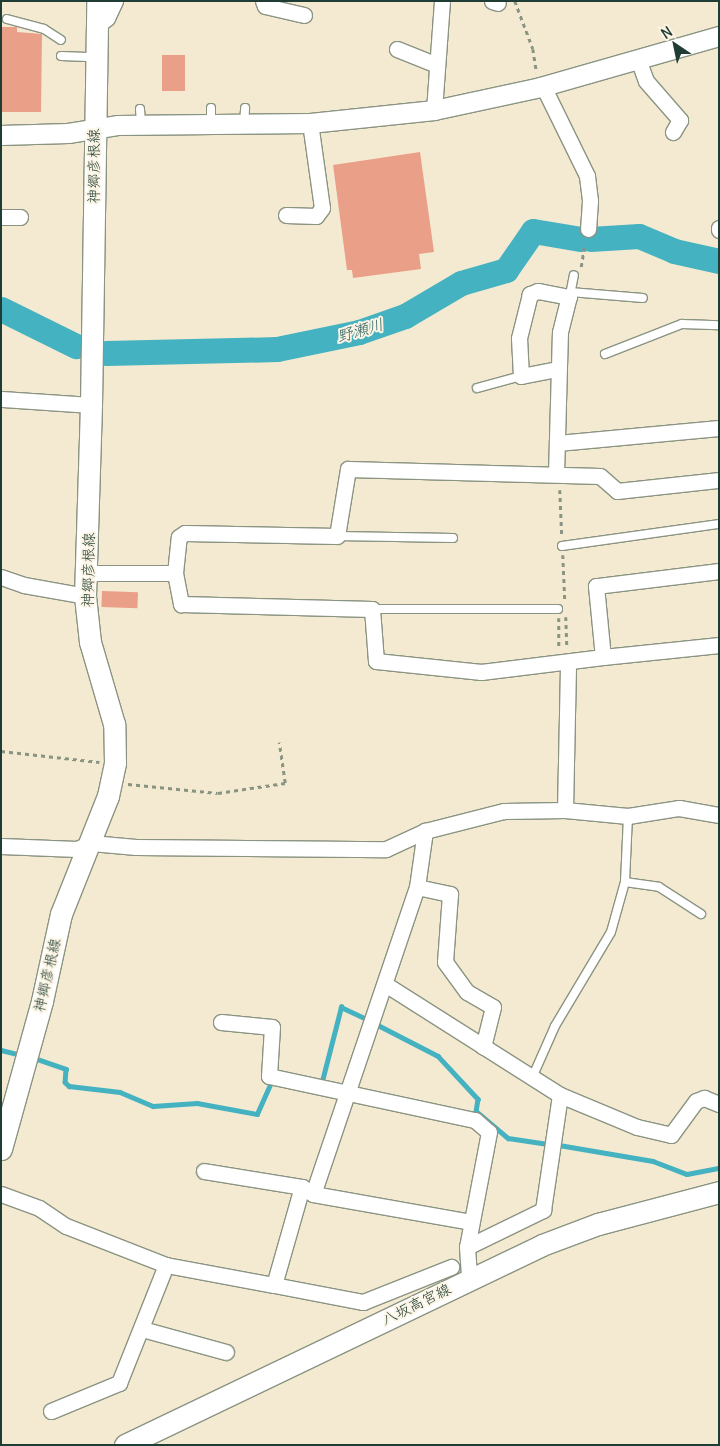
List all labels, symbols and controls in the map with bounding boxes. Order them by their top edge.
north arrow [650,20,700,70]
text: N [658,22,676,43]
street label: 神郷彦根線 [85,129,103,203]
water label: 野瀬川 [334,314,386,346]
street label: 神郷彦根線 [78,532,98,608]
street label: 神郷彦根線 [30,936,64,1014]
street label: 八坂高宮線 [378,1279,454,1329]

